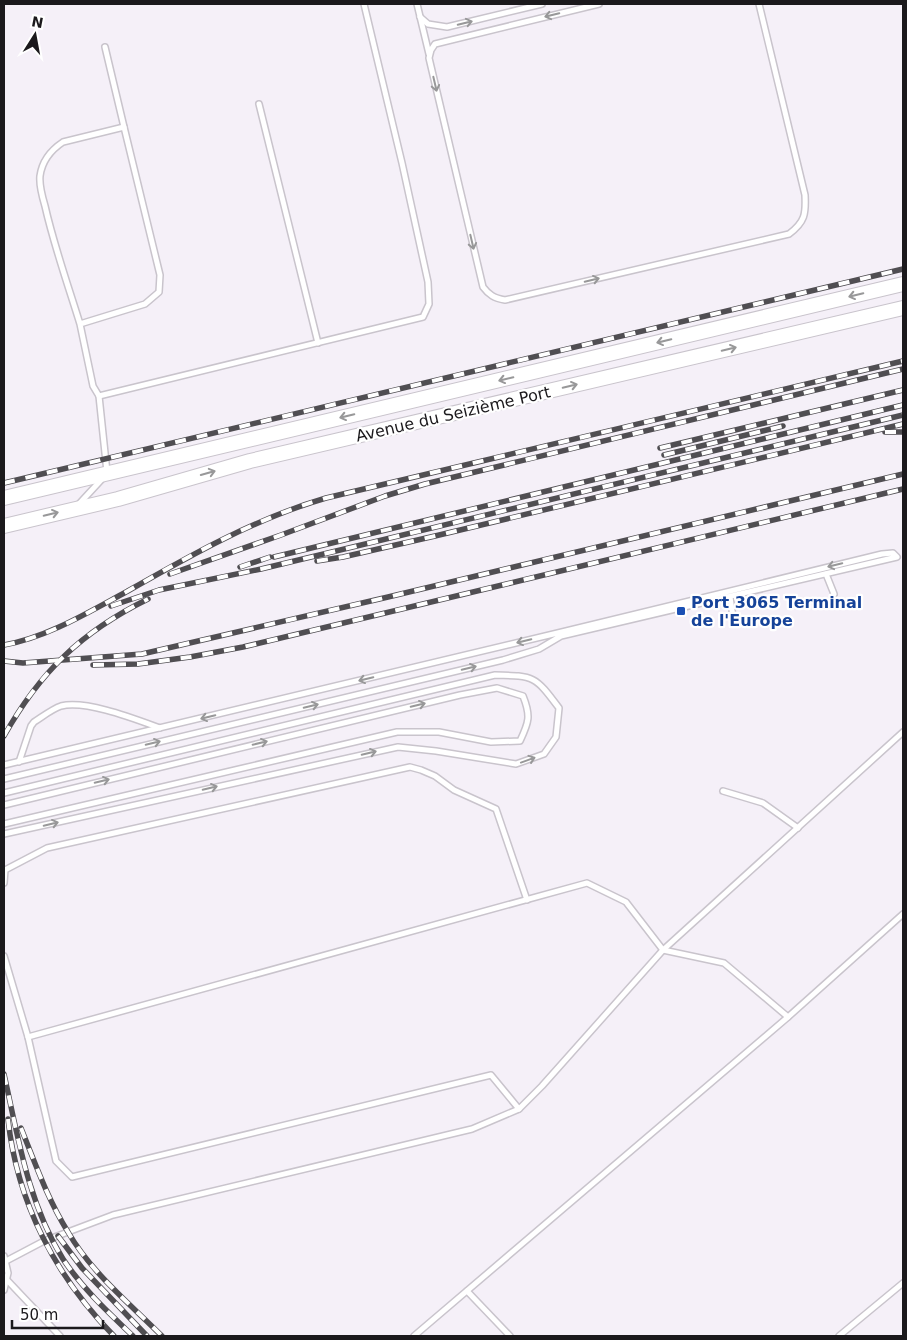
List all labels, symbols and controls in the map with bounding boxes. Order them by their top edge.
north arrow [10,10,60,60]
one-way arrow [544,11,560,20]
text: N [30,13,45,31]
one-way arrow [457,17,473,27]
one-way arrow [431,75,440,91]
one-way arrow [468,234,477,250]
one-way arrow [584,274,600,284]
one-way arrow [848,291,864,301]
one-way arrow [656,337,672,346]
one-way arrow [720,344,736,353]
one-way arrow [498,375,514,384]
one-way arrow [562,381,578,390]
street label: Avenue du Seizième Port [354,382,552,446]
one-way arrow [340,412,356,421]
one-way arrow [200,468,216,478]
one-way arrow [43,509,59,518]
one-way arrow [828,561,844,571]
place label: Port 3065 Terminal de l'Europe [691,593,862,630]
marker: Port 3065 Terminal de l'Europe [675,605,687,617]
one-way arrow [517,637,533,646]
one-way arrow [461,663,477,672]
one-way arrow [359,675,375,684]
one-way arrow [410,700,426,709]
one-way arrow [303,701,319,710]
one-way arrow [201,713,217,722]
one-way arrow [145,738,161,747]
one-way arrow [252,738,268,747]
one-way arrow [360,748,376,757]
one-way arrow [520,755,535,764]
one-way arrow [94,776,110,785]
one-way arrow [202,783,218,793]
one-way arrow [43,819,59,828]
scale bar [12,1298,104,1330]
text: 50 m [20,1306,58,1324]

